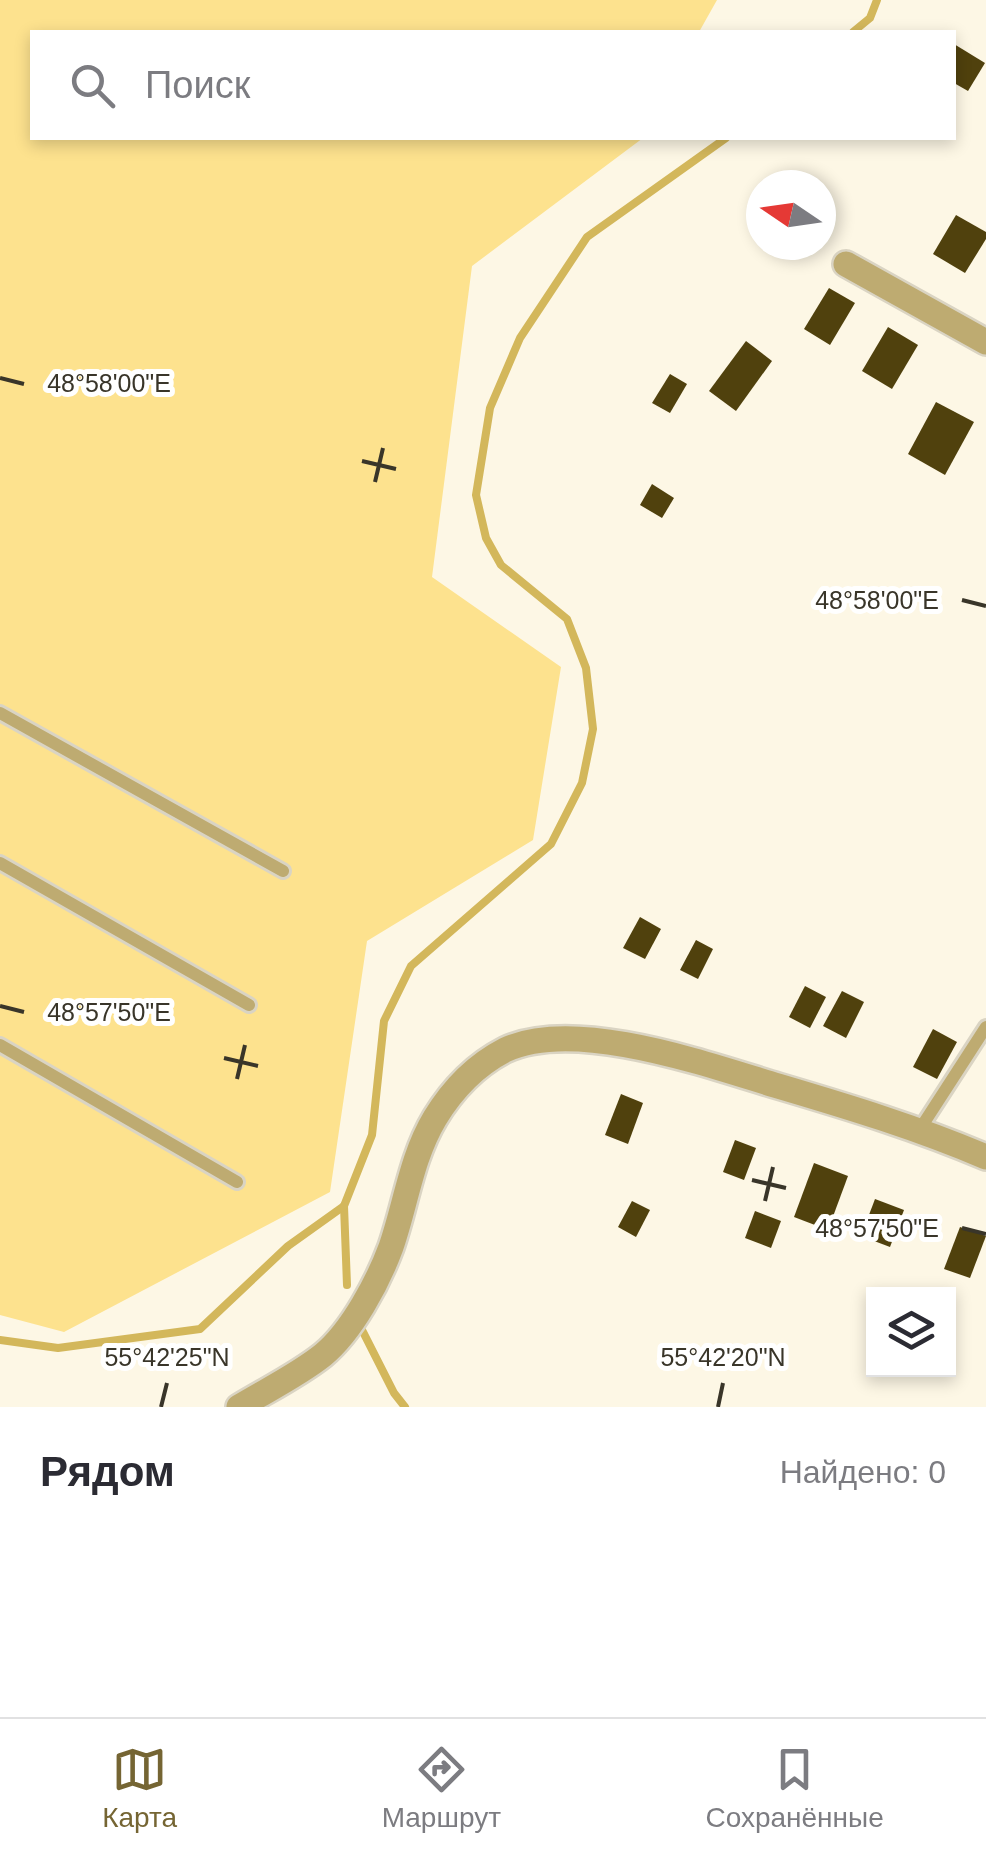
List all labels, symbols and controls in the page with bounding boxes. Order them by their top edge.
search box [30,30,956,140]
icon: search [65,58,120,113]
text: Поиск [145,64,250,106]
north arrow [746,170,836,260]
text: 48°58'00"E [47,369,171,397]
text: 48°58'00"E [815,586,939,614]
text: 48°57'50"E [47,998,171,1026]
text: 48°57'50"E [815,1214,939,1242]
map controls [866,1287,956,1377]
button: layers [866,1287,956,1377]
text: 55°42'25"N [104,1343,230,1371]
text: 55°42'20"N [660,1343,786,1371]
text: Рядом [40,1448,175,1495]
text: Найдено: 0 [780,1454,946,1490]
tab: Карта [102,1742,177,1834]
tab: Маршрут [382,1742,501,1834]
tab: Сохранённые [705,1742,884,1834]

